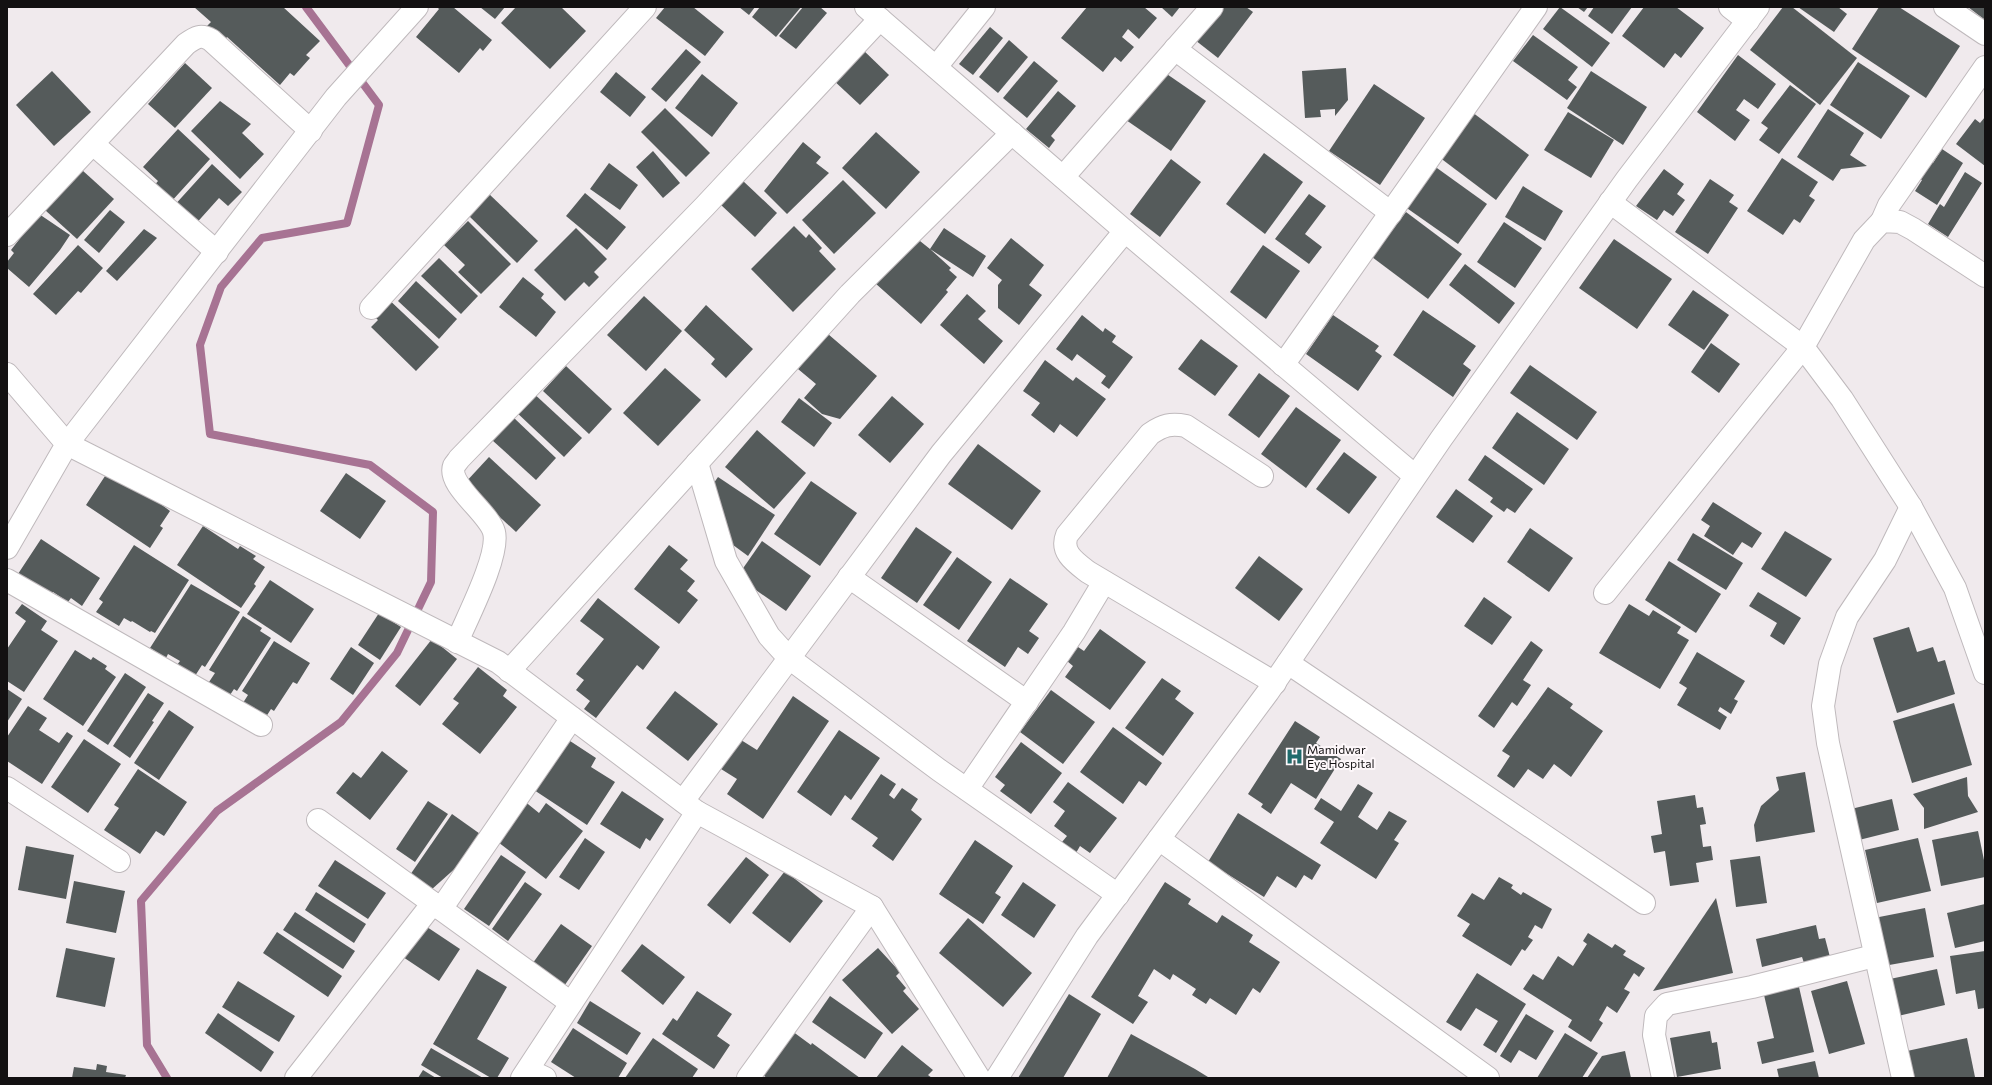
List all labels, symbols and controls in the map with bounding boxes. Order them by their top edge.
place label: Mamidwar Eye Hospital [1307,742,1375,770]
hospital icon: Mamidwar Eye Hospital [1284,746,1304,766]

